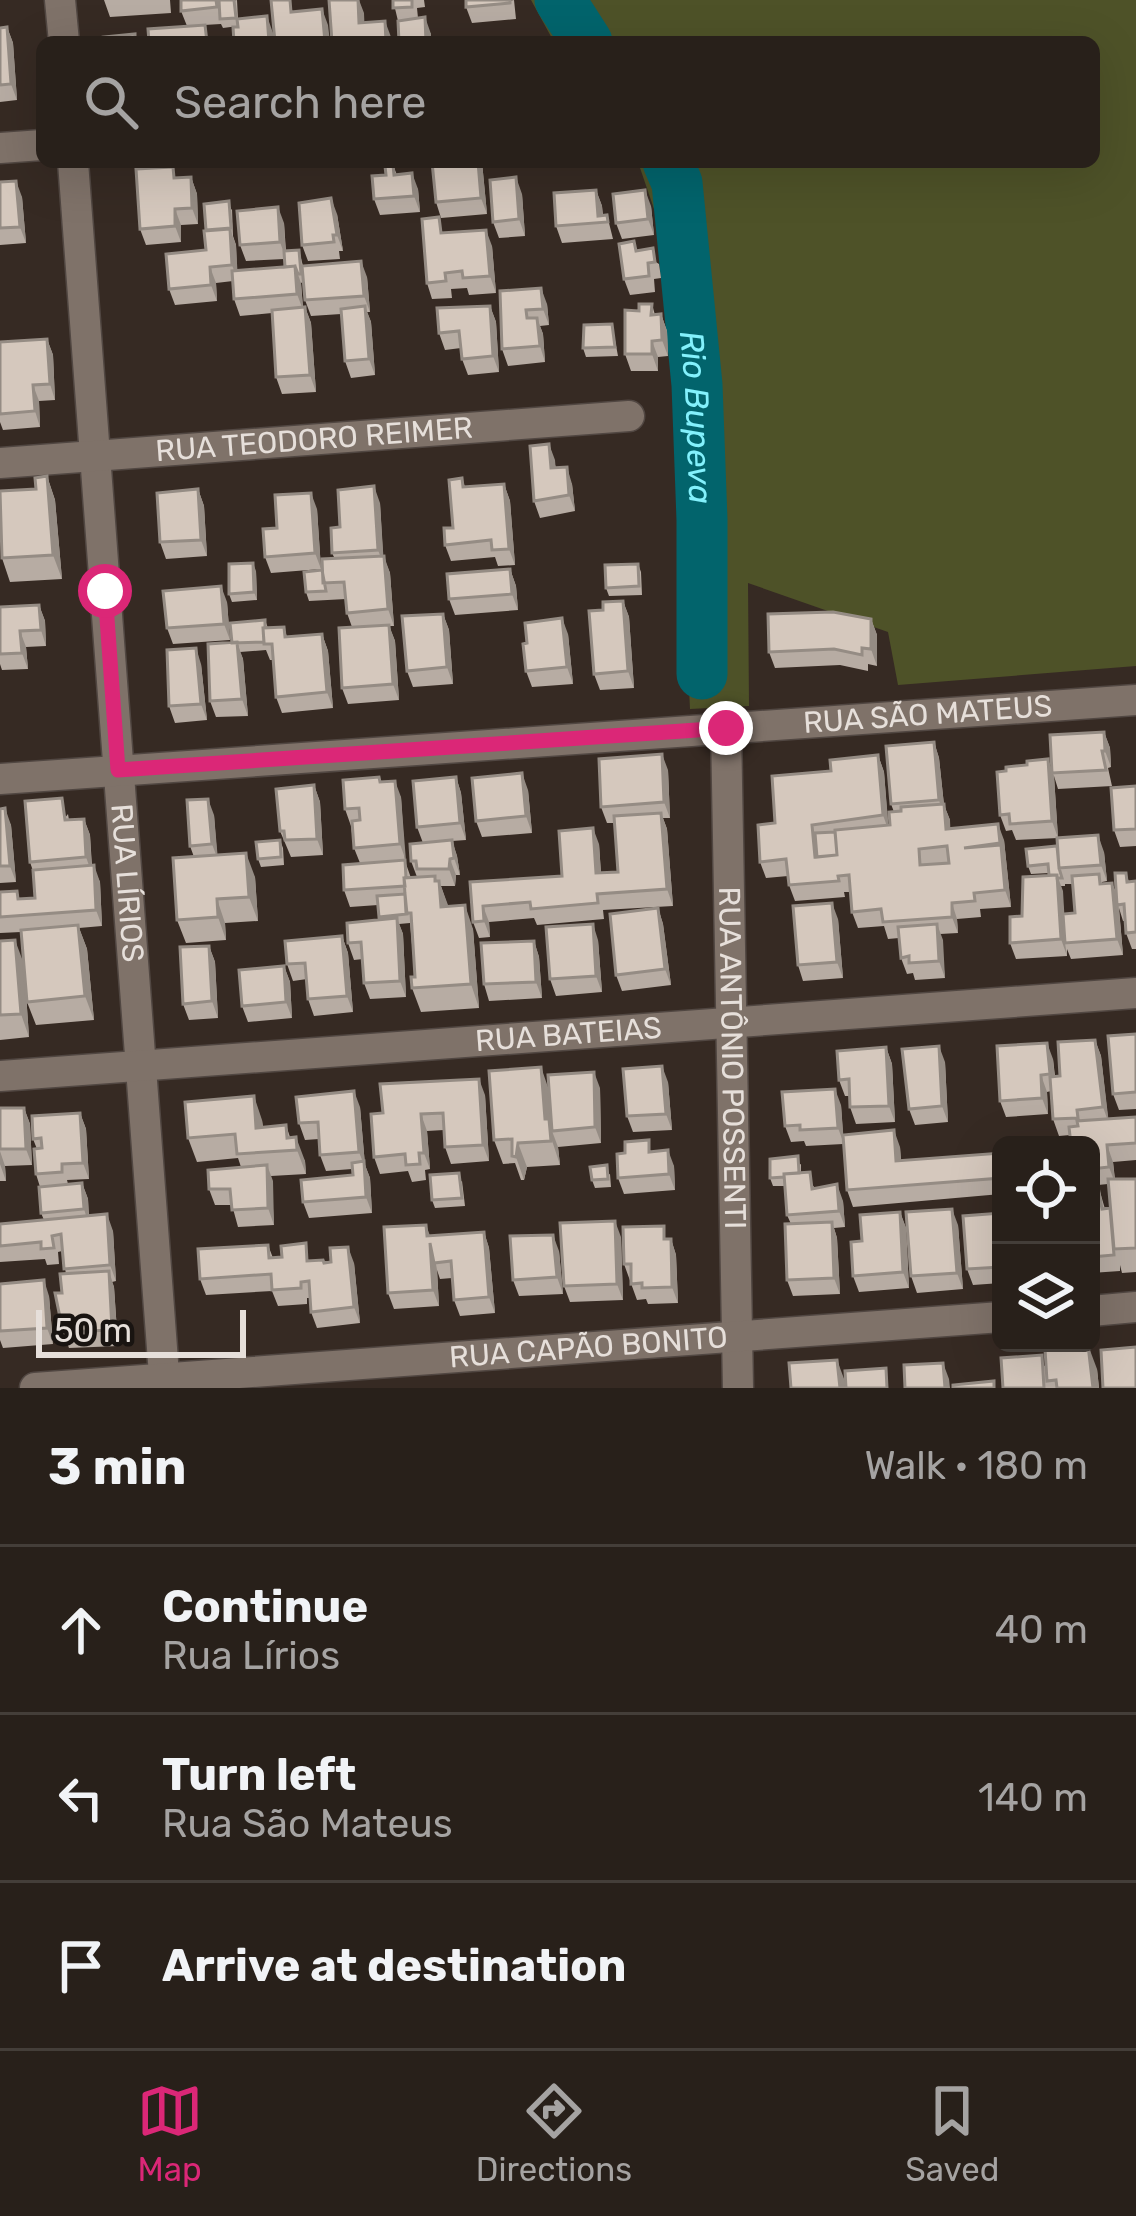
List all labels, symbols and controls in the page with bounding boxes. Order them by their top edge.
search box [36,36,1100,168]
icon: search [78,69,144,135]
text: Search here [174,76,426,129]
water label: Rio Bupeva [672,329,721,505]
street label: RUA TEODORO REIMER [154,410,474,469]
route start [78,564,132,618]
street label: RUA SÃO MATEUS [802,688,1054,741]
route end [699,701,753,755]
street label: RUA LÍRIOS [103,802,151,964]
street label: RUA ANTÔNIO POSSENTI [711,886,753,1230]
street label: RUA BATEIAS [474,1010,663,1059]
map controls [992,1136,1100,1352]
button: locate [992,1136,1100,1244]
button: layers [992,1244,1100,1352]
scale bar [36,1304,246,1357]
text: 50 m [54,1311,132,1350]
street label: RUA CAPÃO BONITO [448,1319,729,1375]
text: 3 min [48,1436,187,1497]
text: Walk · 180 m [864,1443,1088,1489]
text: Continue [162,1580,368,1633]
icon: ahead [48,1597,114,1663]
text: 40 m [995,1607,1088,1653]
text: Rua Lírios [162,1633,340,1679]
text: Turn left [162,1748,356,1801]
icon: left [48,1765,114,1831]
text: 140 m [978,1775,1088,1821]
text: Rua São Mateus [162,1801,453,1847]
icon: arrive [48,1933,114,1999]
text: Arrive at destination [162,1939,627,1992]
tab: Map [137,2078,203,2189]
tab: Directions [476,2078,632,2189]
tab: Saved [905,2078,999,2189]

